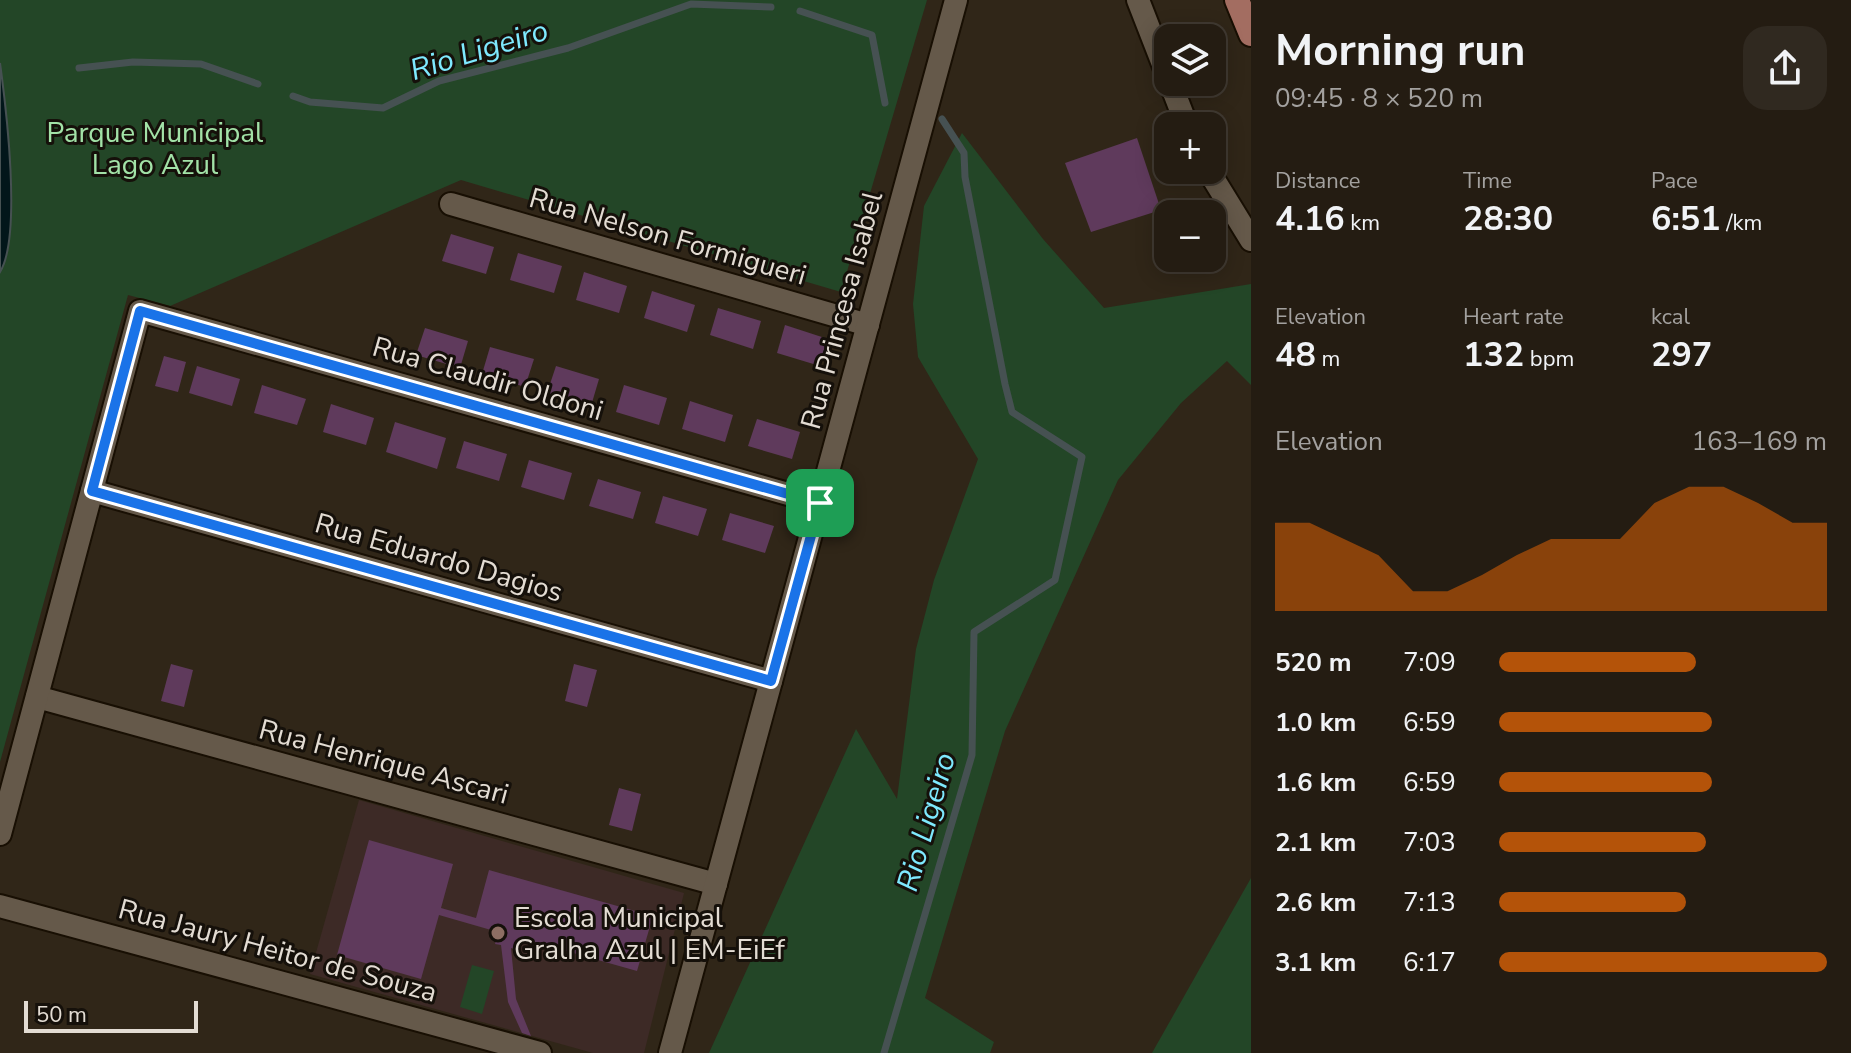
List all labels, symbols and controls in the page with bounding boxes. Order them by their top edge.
water label: Rio Ligeiro [405,10,553,91]
text: Morning run [1275,21,1525,81]
map controls [1154,24,1226,272]
button: layers [1154,24,1226,96]
button: share [1743,26,1827,110]
text: 09:45 · 8 × 520 m [1275,81,1483,116]
button: + [1154,112,1226,184]
park label: Parque Municipal Lago Azul [47,114,264,184]
text: Distance [1275,166,1360,196]
text: Time [1463,166,1512,196]
text: Pace [1651,166,1698,196]
street label: Rua Nelson Formigueri [525,179,811,295]
street label: Rua Princesa Isabel [792,187,892,433]
text: 4.16 [1275,196,1345,242]
text: 28:30 [1463,196,1553,242]
text: 6:51 [1651,196,1721,242]
button: − [1154,200,1226,272]
text: km [1345,208,1380,238]
text: /km [1721,208,1762,238]
text: Elevation [1275,302,1366,332]
text: Heart rate [1463,302,1564,332]
text: kcal [1651,302,1690,332]
street label: Rua Claudir Oldoni [368,328,607,430]
text: 48 [1275,332,1316,378]
text: 132 [1463,332,1524,378]
text: 297 [1651,332,1712,378]
text: m [1316,344,1340,374]
text: bpm [1524,344,1574,374]
text: Elevation [1275,424,1383,459]
text: 163–169 m [1691,424,1827,459]
pin [786,469,854,537]
icon: arrive [798,481,842,525]
street label: Rua Eduardo Dagios [310,504,567,612]
text: 520 m [1275,645,1352,680]
text: 7:09 [1403,645,1456,680]
text: 1.0 km [1275,705,1356,740]
text: 6:59 [1403,705,1456,740]
street label: Rua Henrique Ascari [255,710,513,814]
water label: Rio Ligeiro [887,748,966,896]
text: 1.6 km [1275,765,1356,800]
text: 6:59 [1403,765,1456,800]
text: 2.1 km [1275,825,1356,860]
text: 7:03 [1403,825,1456,860]
text: 2.6 km [1275,885,1356,920]
text: 7:13 [1403,885,1456,920]
street label: Rua Jaury Heitor de Souza [114,890,441,1012]
place label: Escola Municipal Gralha Azul | EM-EiEf [514,899,786,969]
marker: Escola Municipal Gralha Azul | EM-EiEf [489,924,507,942]
text: 3.1 km [1275,945,1356,980]
text: 6:17 [1403,945,1456,980]
scale bar [24,997,198,1033]
text: 50 m [36,1000,87,1030]

